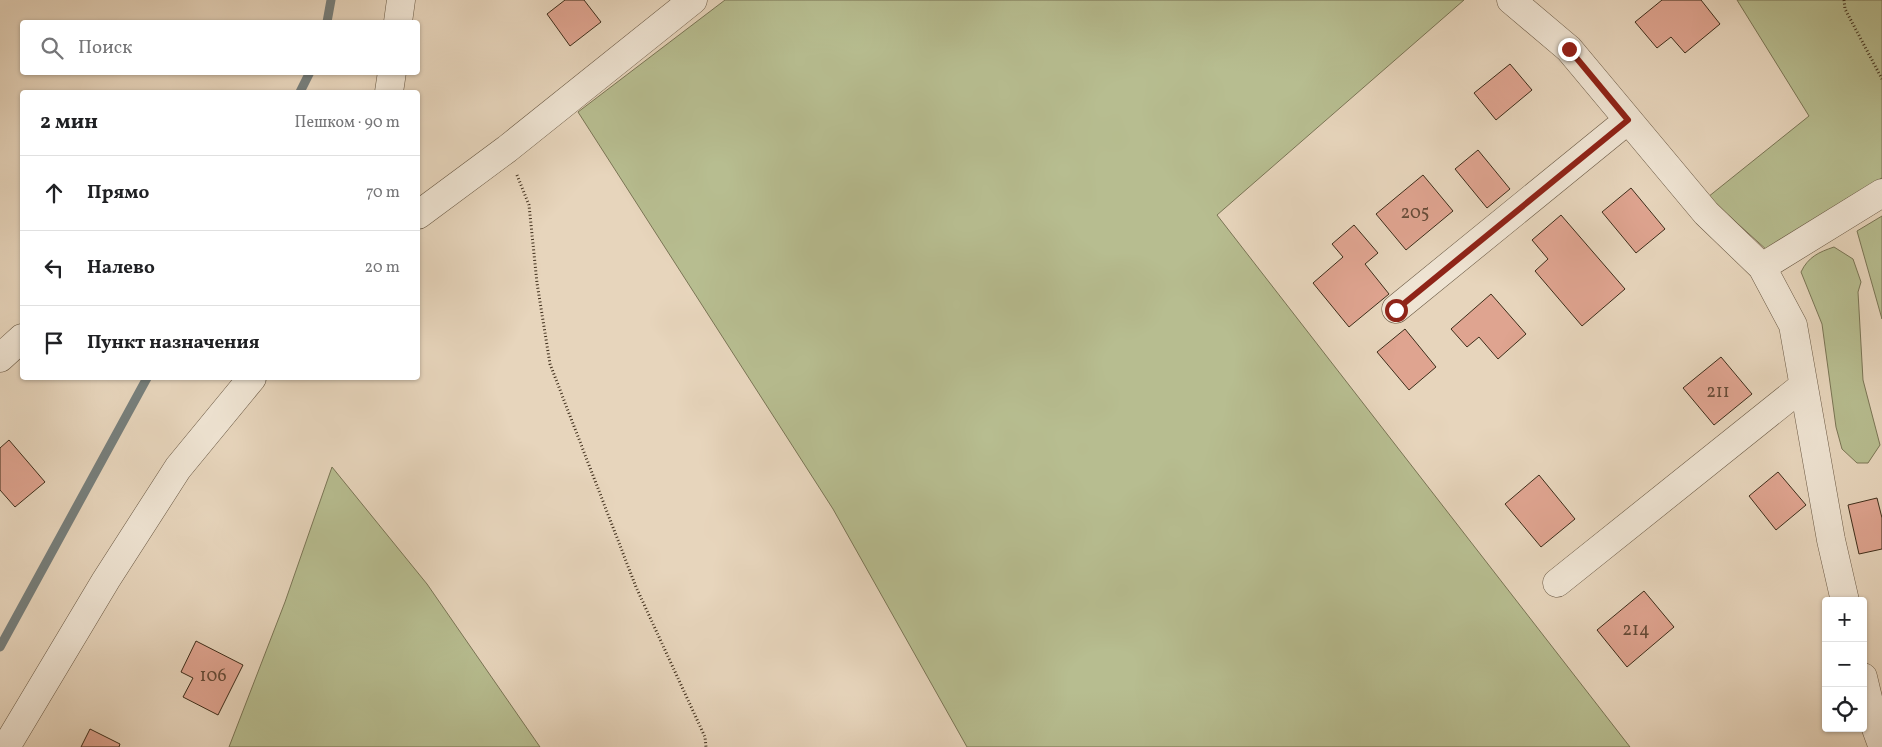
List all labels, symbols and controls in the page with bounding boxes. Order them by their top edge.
search box [20,20,420,75]
icon: search [38,34,66,62]
text: Поиск [78,35,132,61]
route end [1558,38,1581,61]
text: 2 мин [40,108,98,137]
text: Пешком · 90 m [295,112,400,134]
icon: ahead [40,179,68,207]
text: Прямо [87,180,149,206]
text: 70 m [366,182,400,204]
house number: 205 [1401,201,1429,226]
icon: left [40,254,68,282]
text: Налево [87,255,155,281]
text: 20 m [365,257,400,279]
route start [1385,299,1408,322]
icon: arrive [40,329,68,357]
text: Пункт назначения [87,330,260,356]
house number: 211 [1706,380,1730,405]
map controls [1822,597,1867,732]
button: + [1822,597,1867,642]
house number: 214 [1622,618,1650,643]
button: − [1822,642,1867,687]
house number: 106 [199,664,227,689]
button: locate [1822,687,1867,732]

